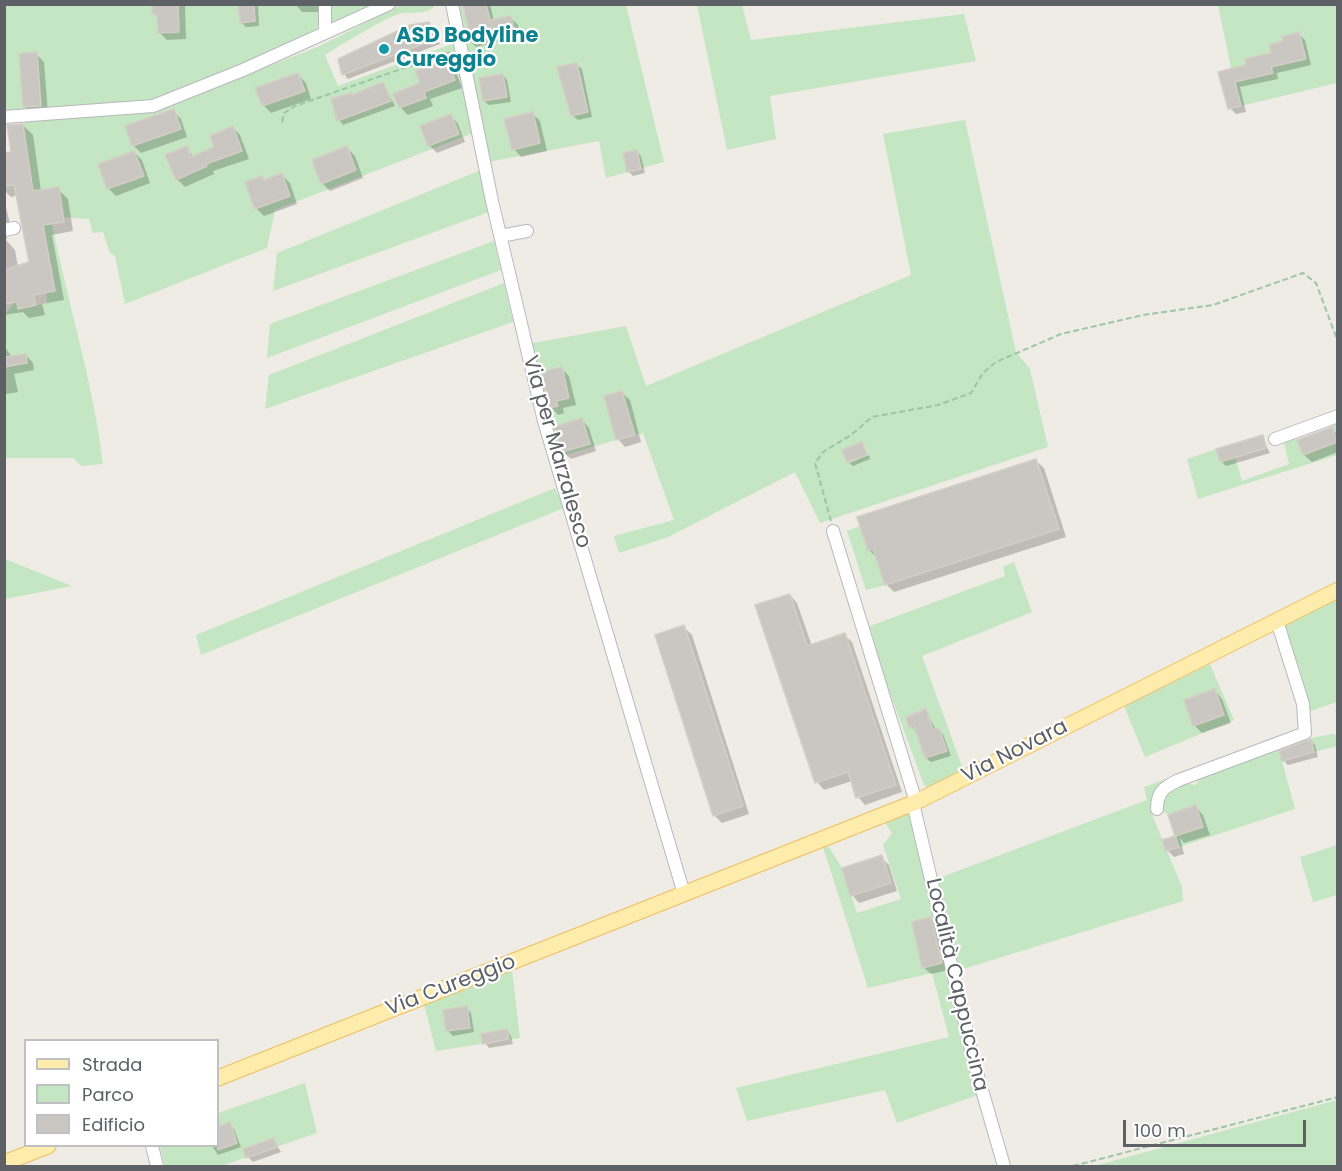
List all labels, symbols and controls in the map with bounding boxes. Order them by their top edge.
place label: ASD Bodyline Cureggio [396,24,538,74]
marker: ASD Bodyline Cureggio [377,42,391,56]
street label: Via per Marzalesco [516,353,596,551]
street label: Via Novara [958,715,1072,789]
street label: Località Cappuccina [919,876,993,1094]
street label: Via Cureggio [383,950,519,1022]
legend [24,1039,219,1147]
text: Strada [82,1052,142,1077]
text: Parco [82,1082,134,1107]
scale bar [1126,1108,1309,1146]
text: Edificio [82,1112,145,1137]
text: 100 m [1134,1118,1186,1143]

